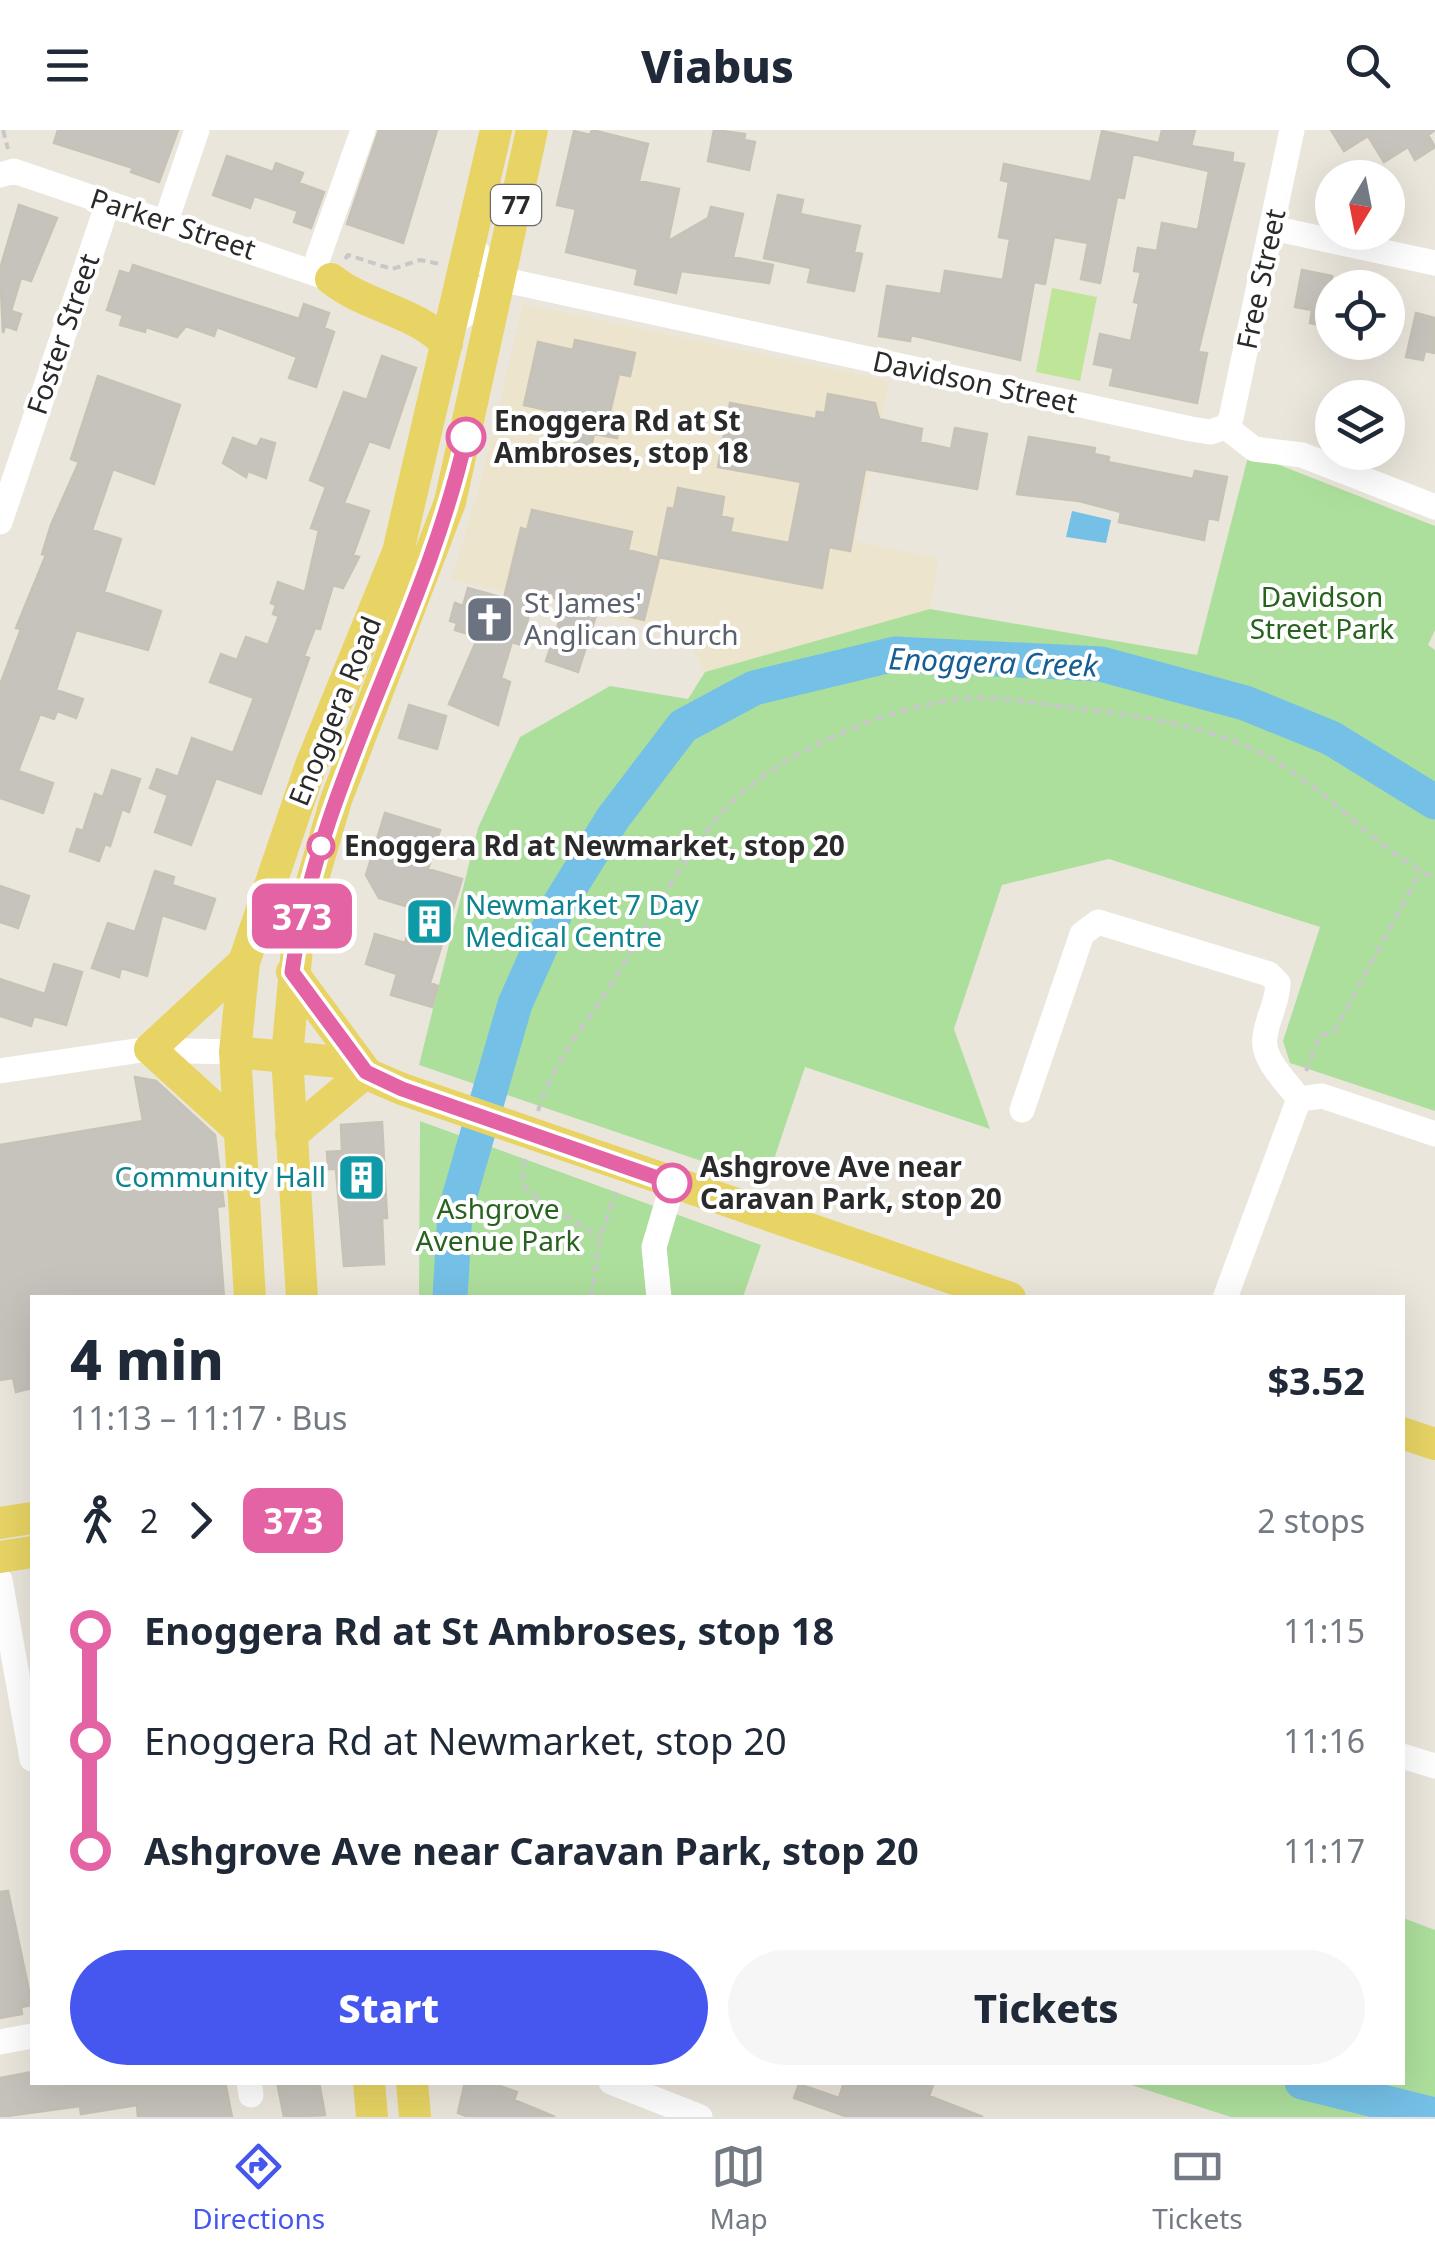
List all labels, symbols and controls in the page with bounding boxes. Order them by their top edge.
text: Viabus [641,35,794,96]
icon: menu [40,38,95,93]
icon: search [1340,38,1395,93]
north arrow [1315,160,1405,250]
map controls [1315,160,1405,470]
street label: Parker Street [86,178,261,268]
road number: 77 [491,185,541,225]
street label: Free Street [1227,205,1293,352]
street label: Foster Street [17,248,107,419]
button: locate [1315,270,1405,360]
street label: Davidson Street [870,341,1081,421]
button: layers [1315,380,1405,470]
place label: Enoggera Rd at St Ambroses, stop 18 [494,401,749,471]
marker: Enoggera Rd at St Ambroses, stop 18 [447,418,485,456]
park label: Davidson Street Park [1250,577,1394,647]
place label: St James' Anglican Church [524,583,739,653]
church icon: St James' Anglican Church [463,593,515,645]
street label: Enoggera Road [279,610,389,811]
water label: Enoggera Creek [888,637,1100,686]
place label: Enoggera Rd at Newmarket, stop 20 [344,826,845,864]
marker: Enoggera Rd at Newmarket, stop 20 [308,833,334,859]
line badge: 373 [244,884,360,948]
place label: Newmarket 7 Day Medical Centre [465,885,700,955]
text: 373 [272,893,332,940]
building icon: Newmarket 7 Day Medical Centre [404,895,456,947]
place label: Ashgrove Ave near Caravan Park, stop 20 [700,1147,1002,1217]
building icon: Community Hall [335,1151,387,1203]
place label: Community Hall [115,1157,326,1195]
marker: Ashgrove Ave near Caravan Park, stop 20 [653,1164,691,1202]
park label: Ashgrove Avenue Park [416,1189,580,1259]
text: 4 min [70,1321,224,1396]
text: $3.52 [1267,1354,1365,1406]
text: 11:13 – 11:17 · Bus [70,1396,347,1439]
icon: walk [70,1493,125,1548]
icon: forward [173,1493,228,1548]
text: 373 [263,1497,323,1544]
text: 2 [140,1499,158,1542]
text: 2 stops [1257,1499,1365,1542]
text: Enoggera Rd at St Ambroses, stop 18 [144,1604,834,1656]
text: 11:15 [1283,1609,1365,1652]
text: Enoggera Rd at Newmarket, stop 20 [144,1714,787,1766]
text: 11:16 [1283,1719,1365,1762]
text: Ashgrove Ave near Caravan Park, stop 20 [144,1824,919,1876]
text: 11:17 [1283,1829,1365,1872]
button: Start [70,1950,708,2065]
button: Tickets [728,1950,1365,2065]
tab: Directions [192,2139,325,2237]
tab: Map [710,2139,768,2237]
tab: Tickets [1152,2139,1243,2237]

